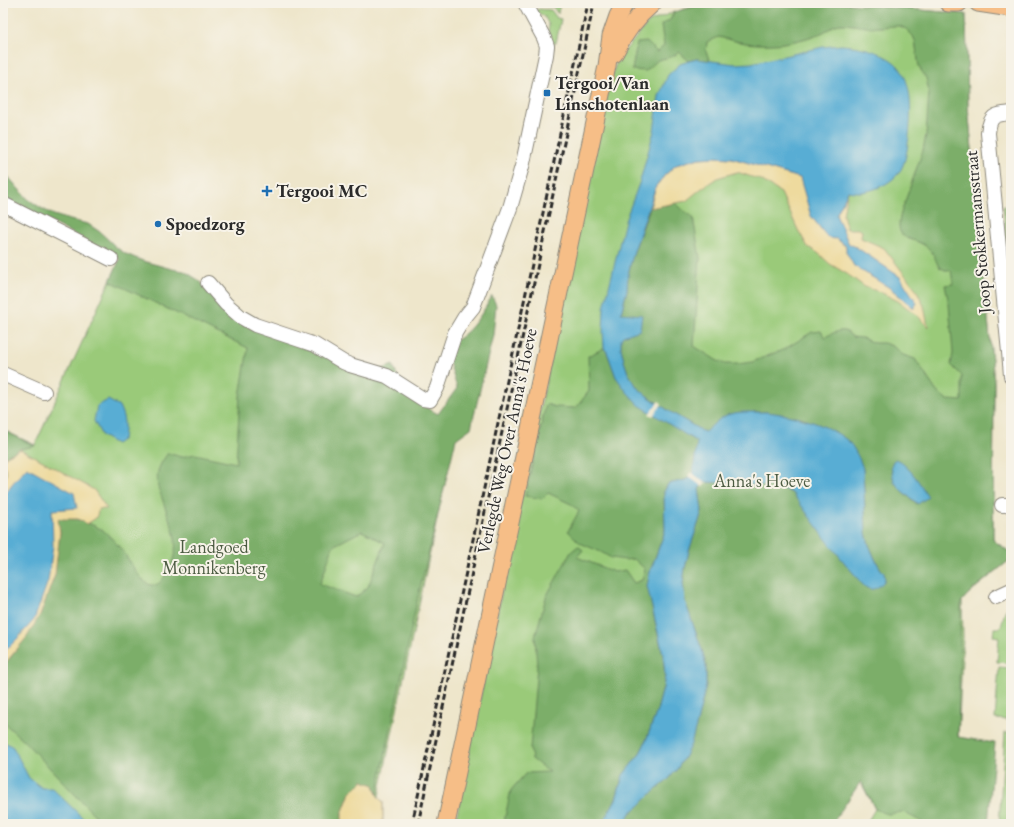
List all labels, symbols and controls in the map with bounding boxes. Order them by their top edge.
place label: Tergooi/Van Linschotenlaan [555,71,669,115]
marker: Tergooi/Van Linschotenlaan [542,88,552,98]
street label: Joop Stokkermansstraat [959,149,996,316]
place label: Tergooi MC [276,179,368,202]
marker: Tergooi MC [261,185,273,197]
place label: Spoedzorg [166,212,246,235]
marker: Spoedzorg [153,219,163,229]
street label: Verlegde Weg Over Anna's Hoeve [471,326,542,556]
park label: Anna's Hoeve [713,469,810,492]
park label: Landgoed Monnikenberg [162,535,266,579]

